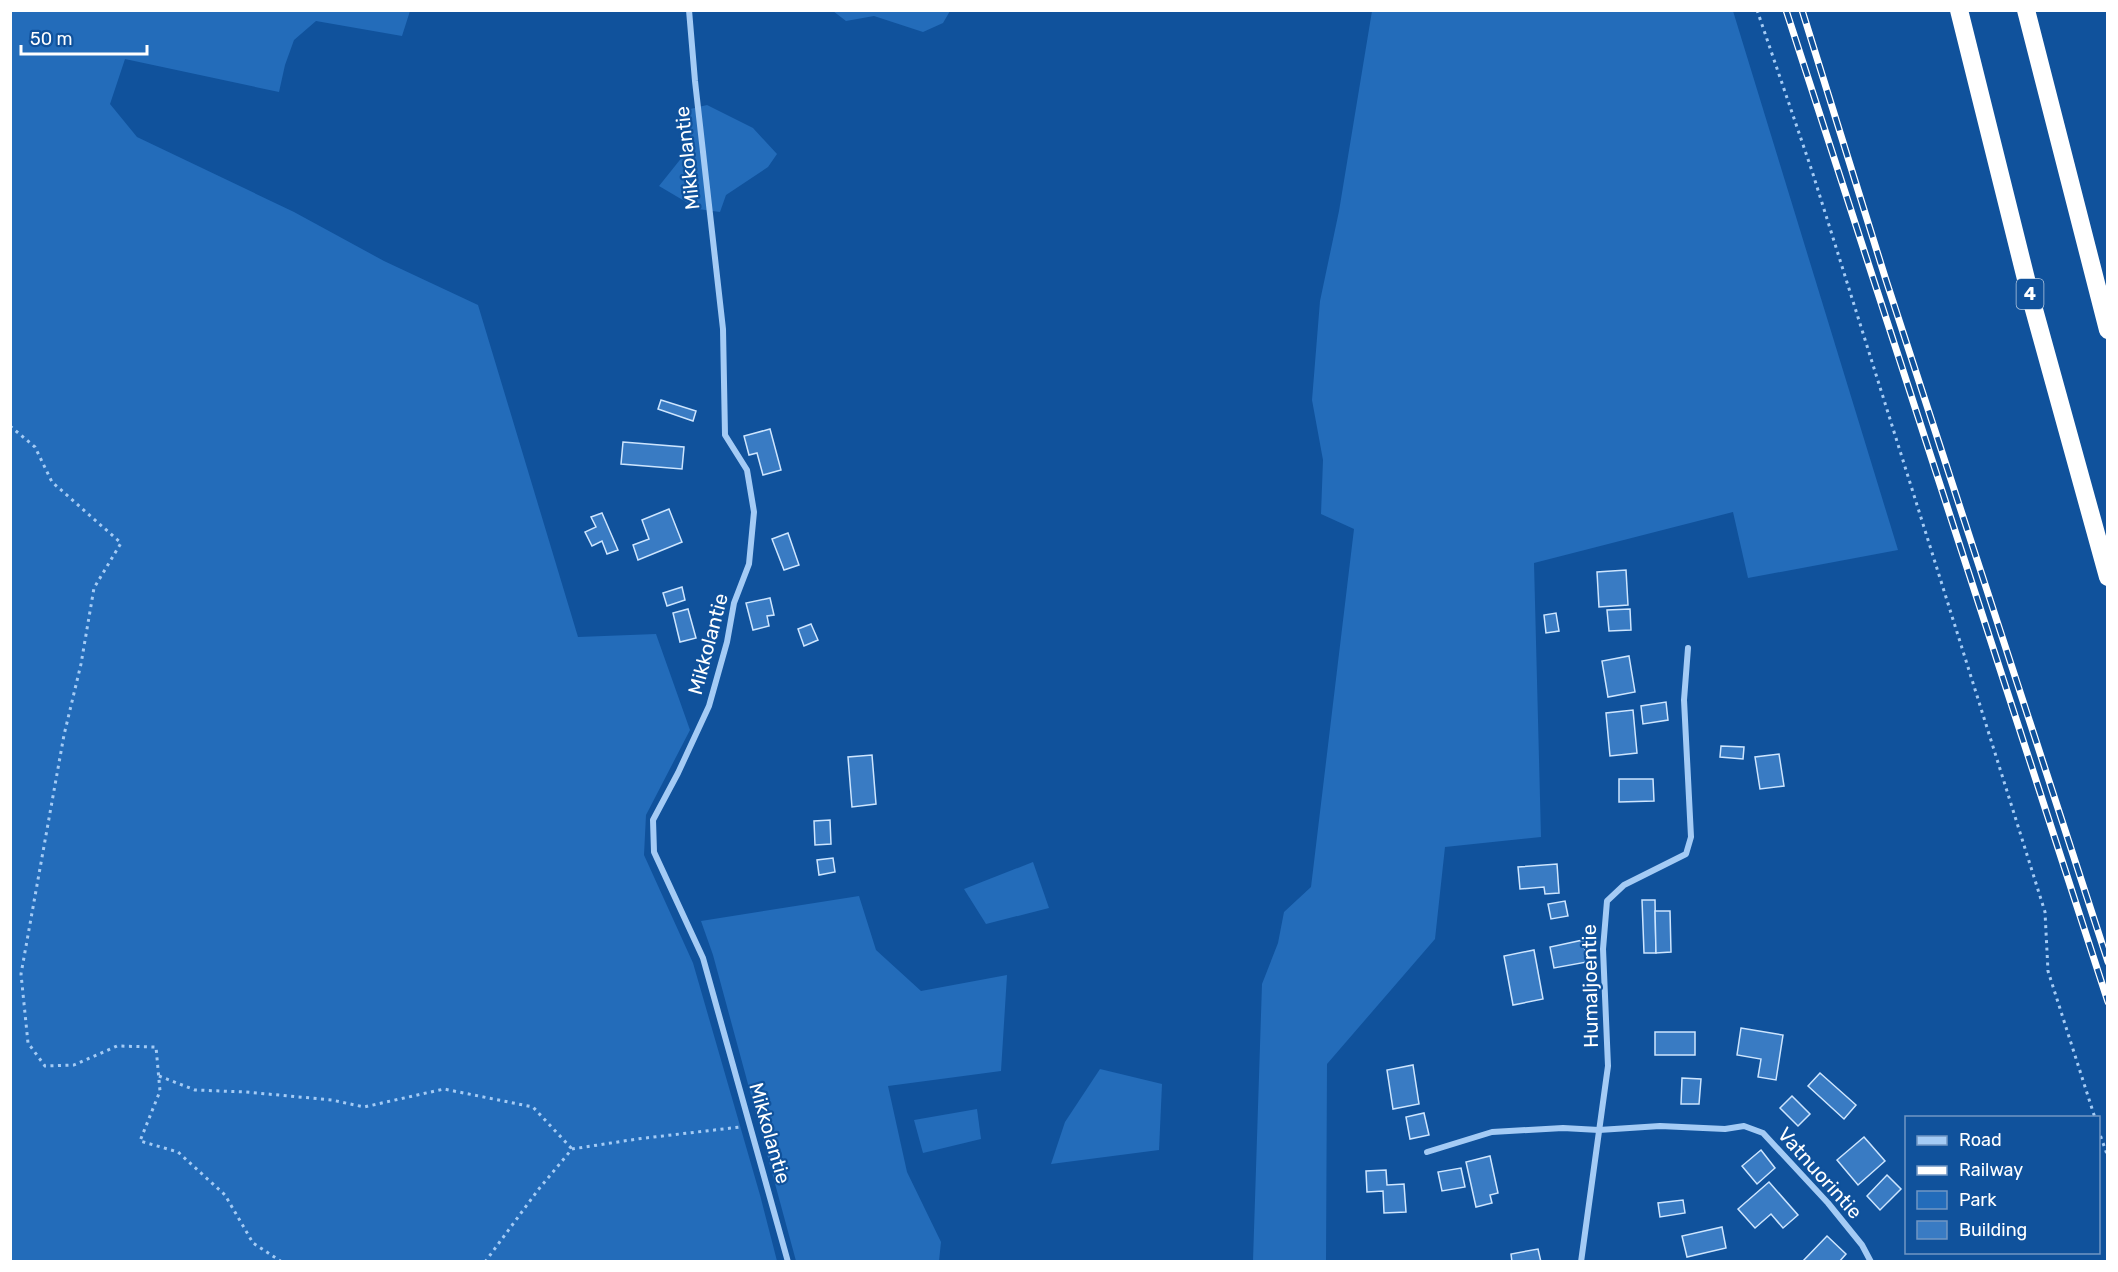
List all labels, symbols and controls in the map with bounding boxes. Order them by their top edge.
scale bar [21,18,147,56]
text: 50 m [30,28,73,50]
street label: Mikkolantie [670,105,704,211]
road number: 4 [2016,279,2044,309]
street label: Mikkolantie [683,591,733,697]
street label: Humaljoentie [1577,924,1603,1048]
street label: Mikkolantie [744,1080,796,1186]
legend [1905,1116,2100,1254]
street label: Vatnuorintie [1773,1122,1867,1224]
text: Road [1959,1129,2002,1151]
text: Railway [1959,1159,2023,1181]
text: Park [1959,1189,1997,1211]
text: Building [1959,1219,2027,1241]

